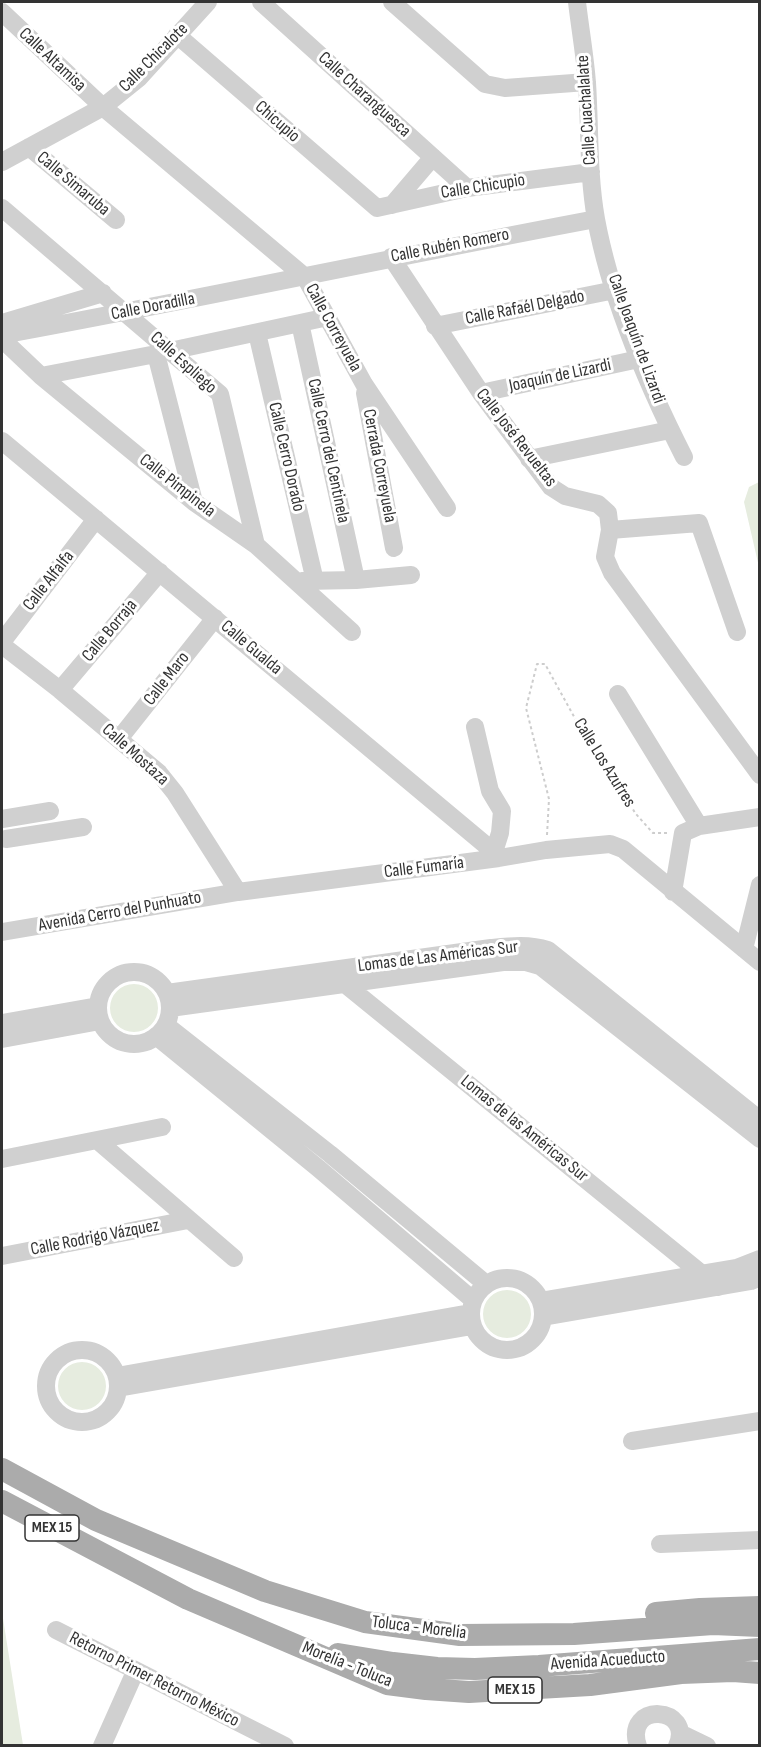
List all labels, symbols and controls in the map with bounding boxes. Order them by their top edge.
street label: Calle Chicalote [115,19,193,97]
street label: Calle Altamisa [14,23,90,97]
street label: Calle Charanguesca [313,48,415,142]
street label: Calle Cuachalalate [572,54,602,166]
street label: Chicupio [250,97,304,147]
street label: Calle Simaruba [32,147,114,221]
street label: Calle Chicupio [439,170,527,204]
street label: Calle Rubén Romero [389,224,511,268]
street label: Calle Joaquín de Lizardi [603,271,669,407]
street label: Calle Correyuela [300,280,366,376]
street label: Calle Rafaél Delgado [464,286,586,330]
street label: Calle Doradilla [109,288,197,326]
street label: Calle Espliego [145,327,221,399]
street label: Joaquín de Lizardi [507,355,613,397]
street label: Calle Cerro del Centinela [302,377,354,525]
street label: Calle José Revueltas [471,384,561,492]
street label: Calle Cerro Dorado [263,400,309,514]
street label: Cerrada Correyuela [357,407,401,525]
street label: Calle Pimpinela [135,450,219,522]
street label: Calle Alfalfa [19,547,79,615]
street label: Calle Borraja [78,595,142,667]
street label: Calle Gualda [216,616,286,680]
street label: Calle Maro [139,648,195,710]
street label: Calle Los Azufres [568,714,640,812]
street label: Calle Mostaza [97,719,173,791]
street label: Calle Fumaría [383,852,465,884]
street label: Avenida Cerro del Punhuato [37,887,203,937]
street label: Lomas de Las Américas Sur [357,936,519,978]
street label: Lomas de las Américas Sur [456,1071,592,1187]
street label: Calle Rodrigo Vázquez [29,1215,161,1261]
road number: MEX 15 [25,1515,79,1541]
street label: Toluca - Morelia [371,1611,467,1645]
street label: Retorno Primer Retorno México [65,1628,243,1732]
street label: Morelia - Toluca [299,1637,395,1693]
street label: Avenida Acueducto [550,1646,666,1676]
road number: MEX 15 [488,1677,542,1703]

